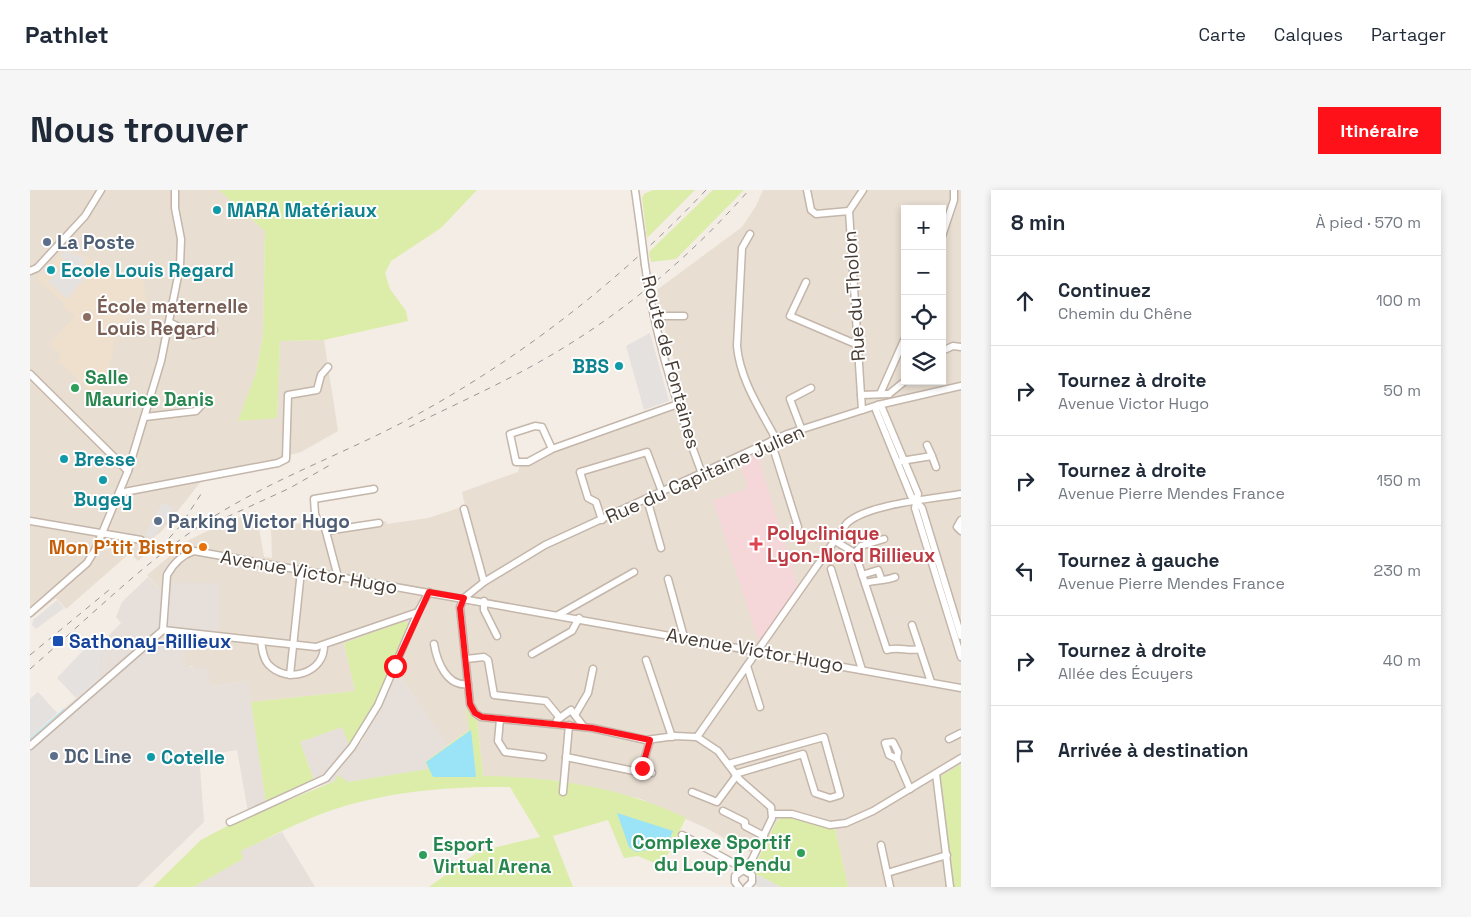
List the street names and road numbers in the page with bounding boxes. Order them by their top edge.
street label: Rue du Tholon [837,230,871,362]
street label: Route de Fontaines [636,272,706,452]
street label: Rue du Capitaine Julien [602,419,808,529]
street label: Avenue Victor Hugo [219,544,399,600]
street label: Avenue Victor Hugo [665,622,845,678]

